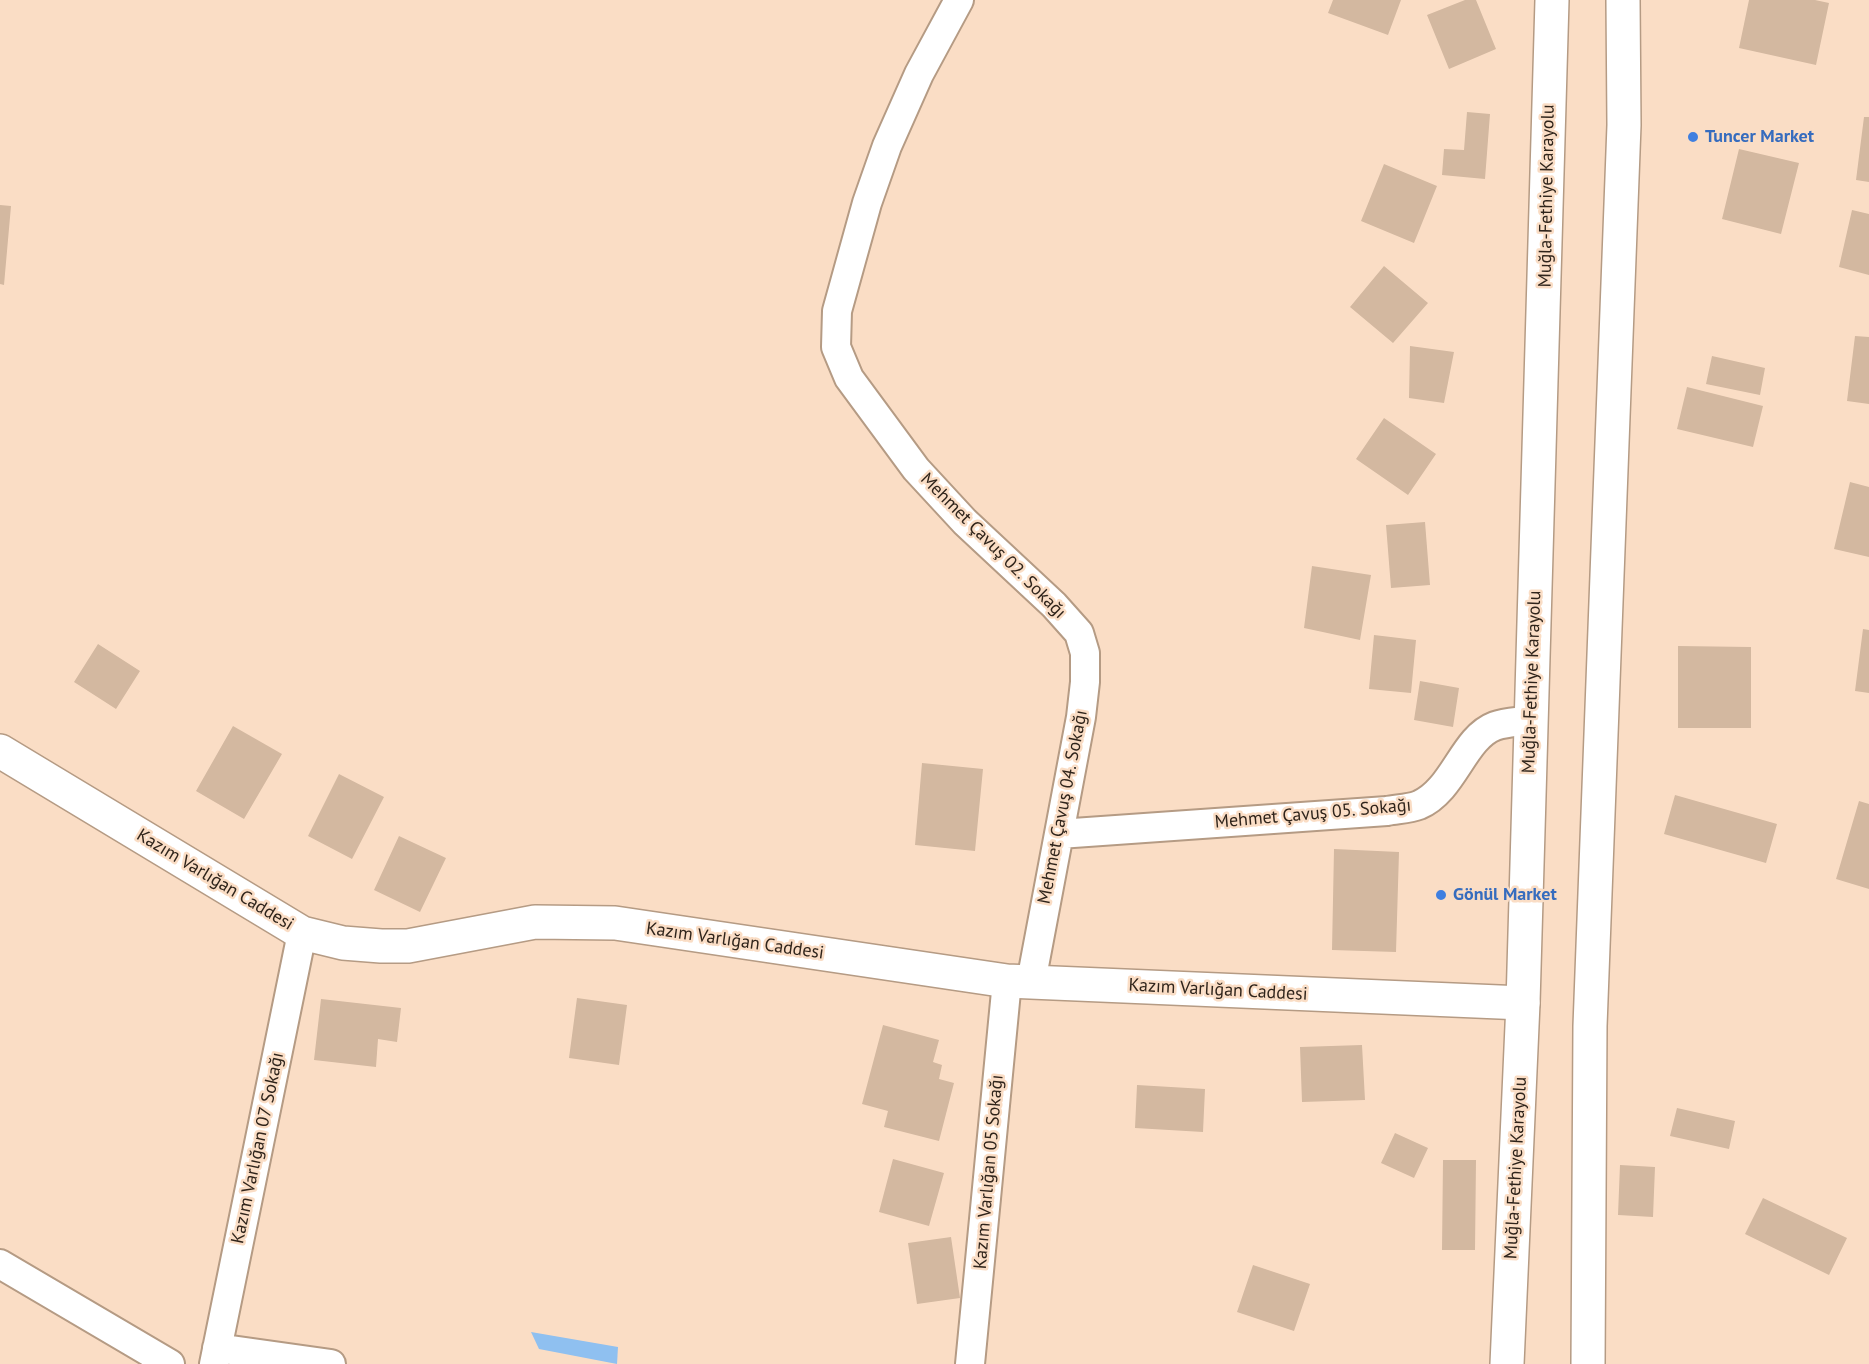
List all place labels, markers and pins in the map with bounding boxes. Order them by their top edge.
place label: Tuncer Market [1705,126,1814,148]
marker: Tuncer Market [1686,130,1700,144]
place label: Gönül Market [1453,884,1557,906]
marker: Gönül Market [1434,888,1448,902]

